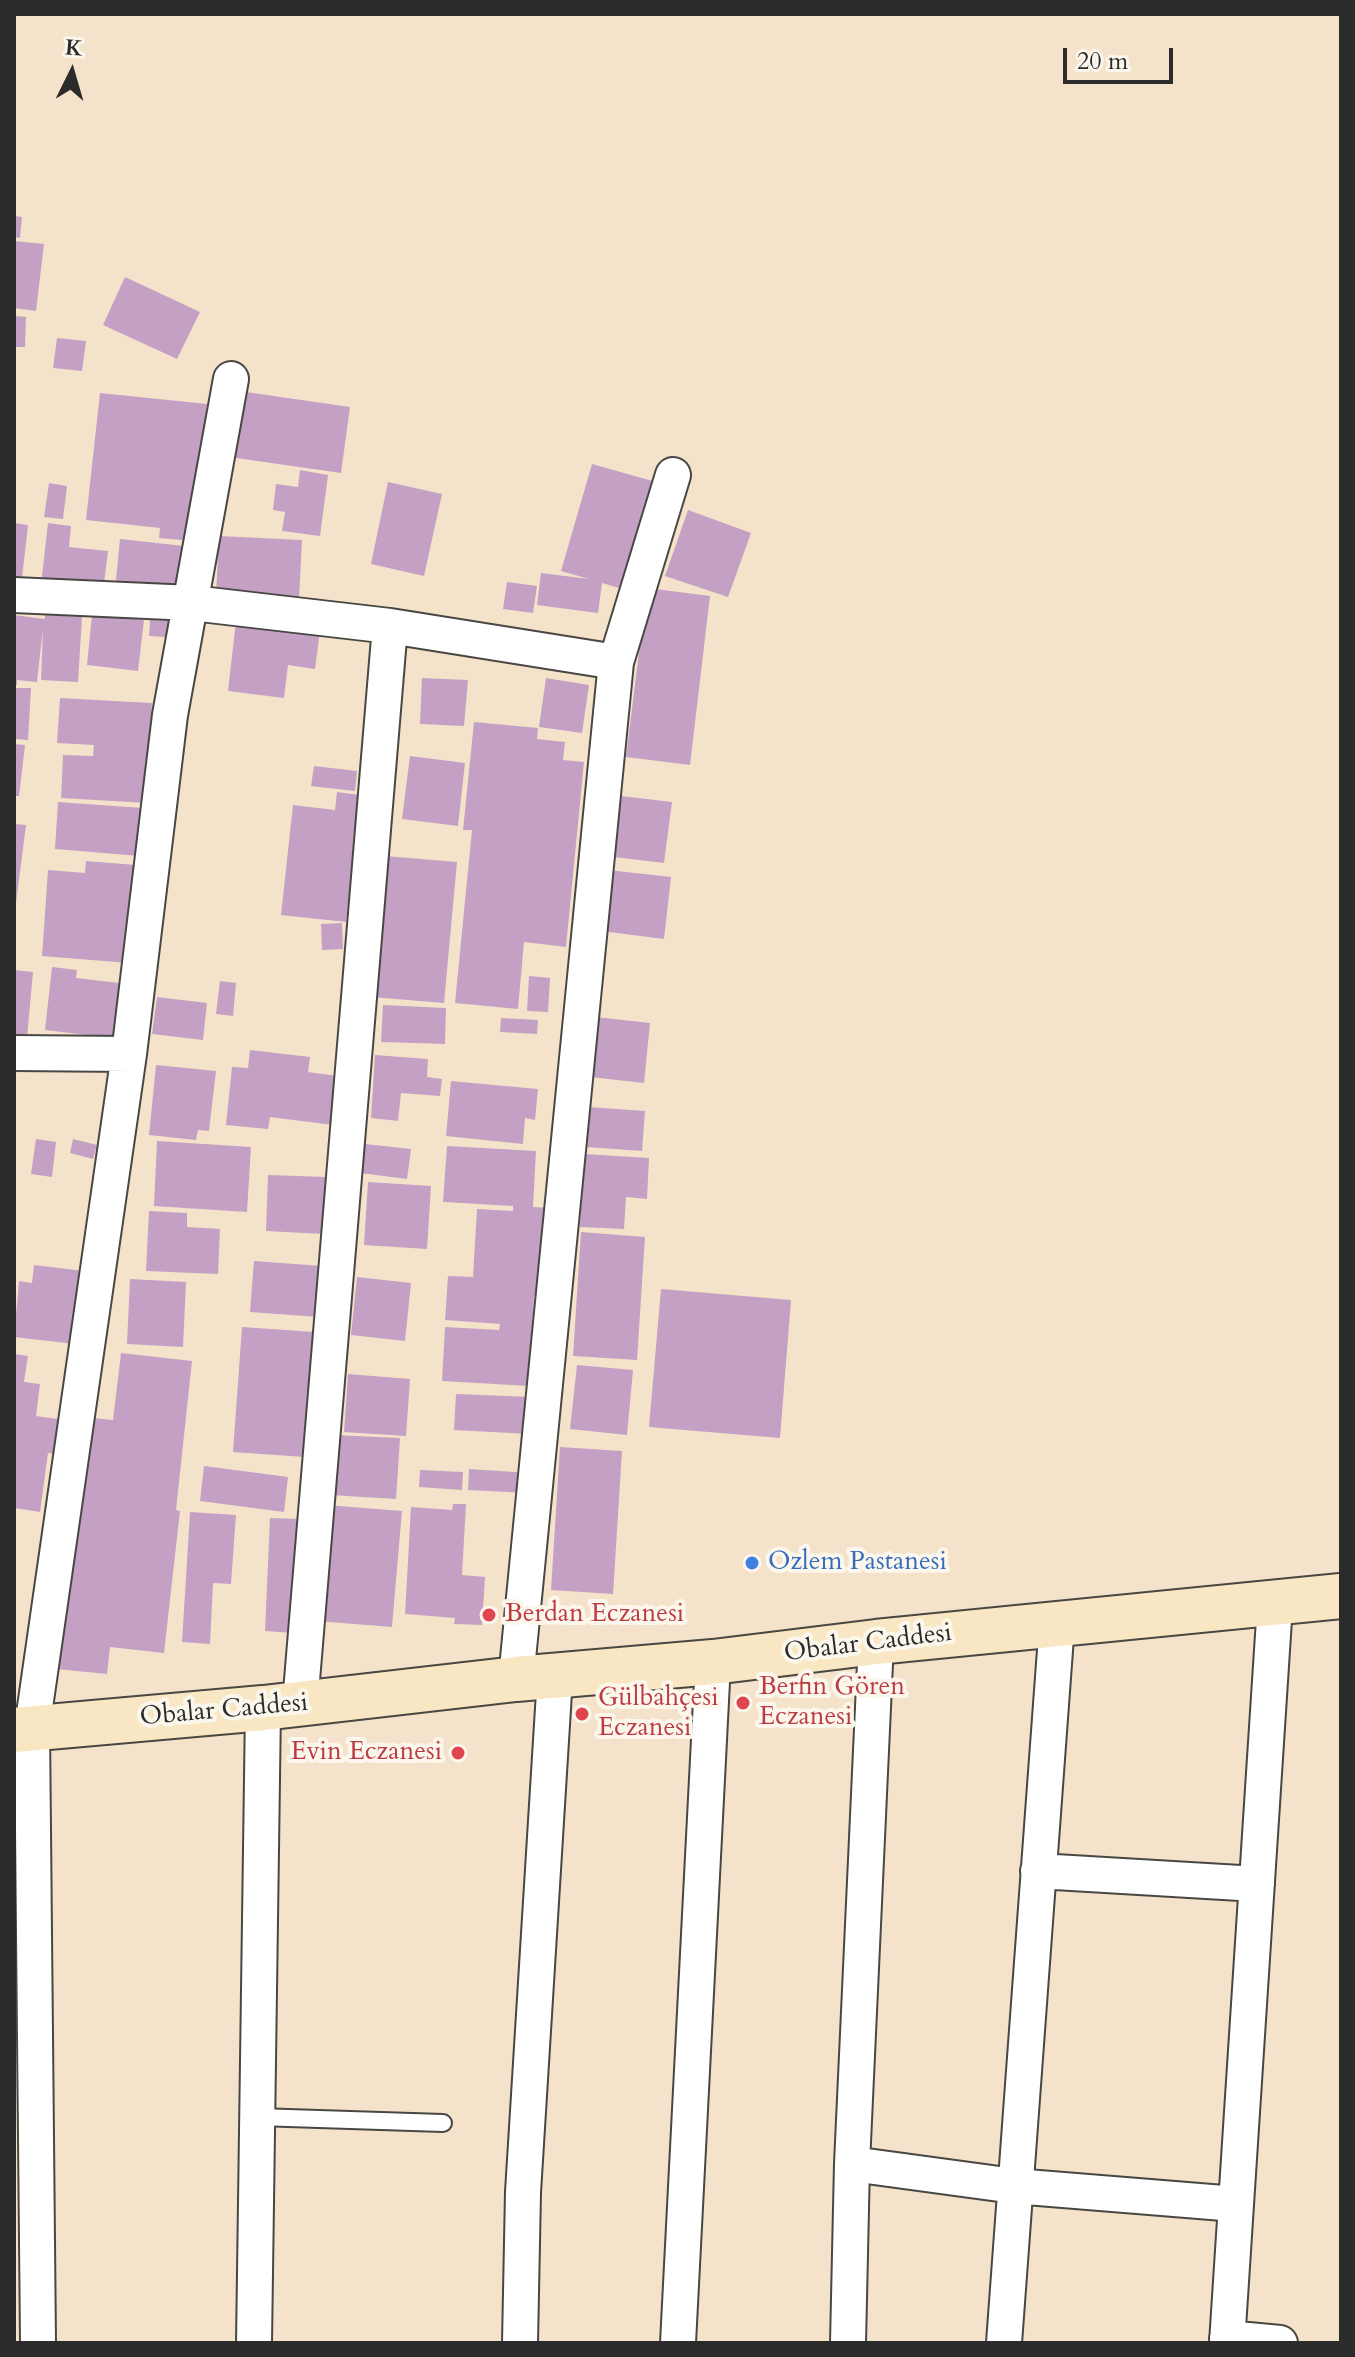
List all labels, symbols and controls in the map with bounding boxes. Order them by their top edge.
north arrow [32,32,112,112]
text: K [64,32,84,64]
scale bar [1067,32,1177,82]
text: 20 m [1077,45,1128,78]
place label: Ozlem Pastanesi [768,1547,947,1579]
marker: Ozlem Pastanesi [743,1554,761,1572]
place label: Berdan Eczanesi [505,1599,684,1631]
marker: Berdan Eczanesi [480,1606,498,1624]
street label: Obalar Caddesi [782,1618,954,1670]
place label: Berfin Gören Eczanesi [759,1672,905,1734]
place label: Gülbahçesi Eczanesi [598,1683,719,1744]
street label: Obalar Caddesi [139,1688,309,1734]
marker: Berfin Gören Eczanesi [734,1694,752,1712]
marker: Gülbahçesi Eczanesi [573,1705,591,1723]
place label: Evin Eczanesi [290,1737,442,1769]
marker: Evin Eczanesi [449,1744,467,1762]

